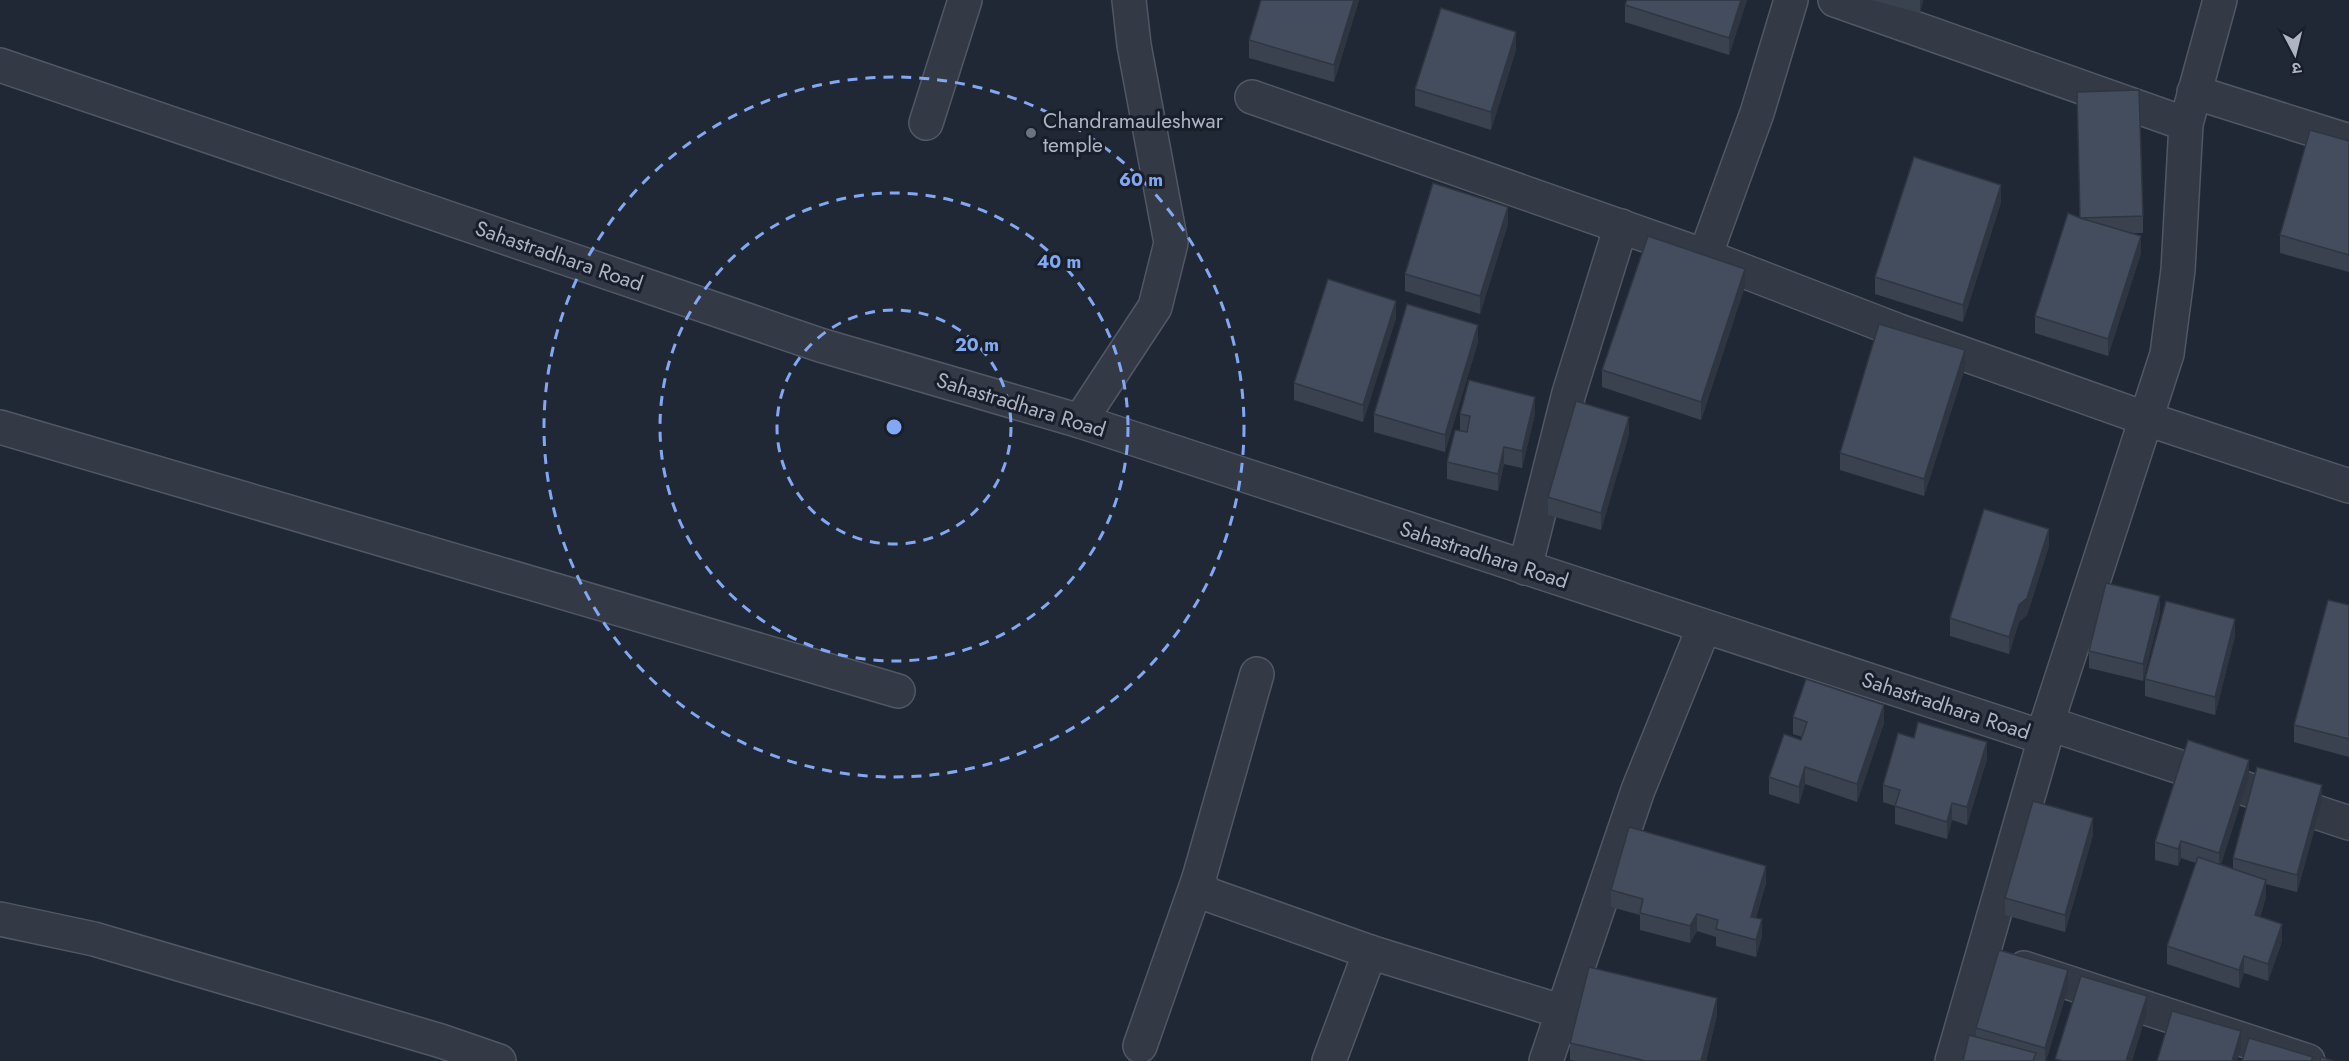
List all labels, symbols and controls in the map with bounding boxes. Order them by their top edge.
north arrow [2265,24,2325,84]
text: उ [2290,56,2303,80]
place label: Chandramauleshwar temple [1043,106,1224,160]
marker: Chandramauleshwar temple [1024,126,1038,140]
text: 60 m [1119,167,1163,193]
street label: Sahastradhara Road [471,213,647,299]
text: 40 m [1037,249,1081,275]
text: 20 m [955,332,999,358]
street label: Sahastradhara Road [933,365,1109,445]
centre of rings [884,417,904,437]
street label: Sahastradhara Road [1396,514,1572,596]
street label: Sahastradhara Road [1858,665,2034,747]

